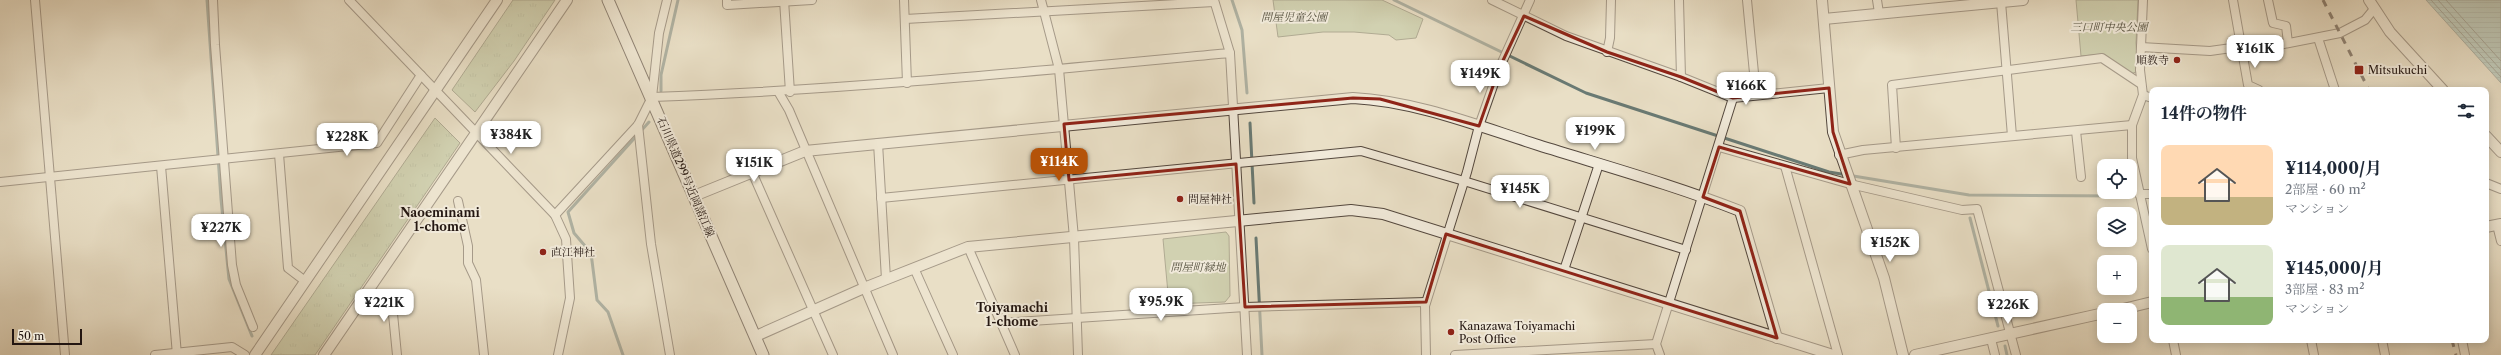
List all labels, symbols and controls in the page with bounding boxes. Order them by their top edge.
park label: 問屋児童公園 [1261,10,1329,24]
park label: 三口町中央公園 [2071,20,2149,34]
pin: ¥161K [2227,35,2283,69]
text: ¥161K [2236,40,2274,56]
place label: 順教寺 [2136,53,2169,67]
marker: 順教寺 [2172,55,2182,65]
pin: ¥149K [1452,60,1508,94]
place label: Mitsukuchi [2368,63,2428,77]
marker: Mitsukuchi [2353,64,2365,76]
text: ¥149K [1460,65,1500,81]
pin: ¥166K [1718,72,1774,106]
text: ¥166K [1726,77,1766,93]
icon: filters [2455,100,2477,122]
text: 14件の物件 [2161,103,2247,123]
street label: 石川県道299号近岡諸江線 [654,115,718,239]
pin: ¥199K [1567,117,1623,151]
pin: ¥384K [483,121,539,155]
text: ¥199K [1575,122,1615,138]
pin: ¥228K [319,123,375,157]
text: ¥384K [490,126,532,142]
text: ¥228K [326,128,368,144]
pin: ¥114K [1031,148,1087,182]
pin: ¥151K [726,149,782,183]
text: ¥114K [1040,153,1078,169]
text: ¥151K [735,154,773,170]
text: ¥114,000/月 [2285,158,2382,178]
map controls [2097,159,2137,343]
button: locate [2097,159,2137,199]
icon: home [2193,161,2241,209]
pin: ¥145K [1492,175,1548,209]
text: ¥145K [1500,180,1540,196]
text: 2部屋 · 60 m² [2285,181,2366,197]
place label: 問屋神社 [1188,192,1232,206]
marker: 問屋神社 [1175,194,1185,204]
text: マンション [2285,200,2349,216]
district label: Naoeminami 1-chome [400,205,480,234]
button: layers [2097,207,2137,247]
pin: ¥227K [193,214,249,248]
text: ¥227K [200,219,242,235]
pin: ¥152K [1862,229,1918,263]
text: ¥152K [1870,234,1910,250]
place label: 直江神社 [551,245,595,259]
marker: 直江神社 [538,247,548,257]
button: + [2097,255,2137,295]
text: ¥145,000/月 [2285,258,2384,278]
park label: 問屋町緑地 [1171,260,1226,274]
icon: home [2193,261,2241,309]
text: 3部屋 · 83 m² [2285,281,2364,297]
pin: ¥95.9K [1128,288,1194,322]
pin: ¥221K [356,289,412,323]
pin: ¥226K [1980,291,2036,325]
text: ¥95.9K [1138,293,1184,309]
text: ¥221K [364,294,404,310]
text: ¥226K [1987,296,2029,312]
district label: Toiyamachi 1-chome [976,300,1049,329]
text: マンション [2285,300,2349,316]
button: − [2097,303,2137,343]
place label: Kanazawa Toiyamachi Post Office [1459,319,1576,346]
scale bar [12,327,82,346]
marker: Kanazawa Toiyamachi Post Office [1446,327,1456,337]
text: 50 m [18,329,44,343]

